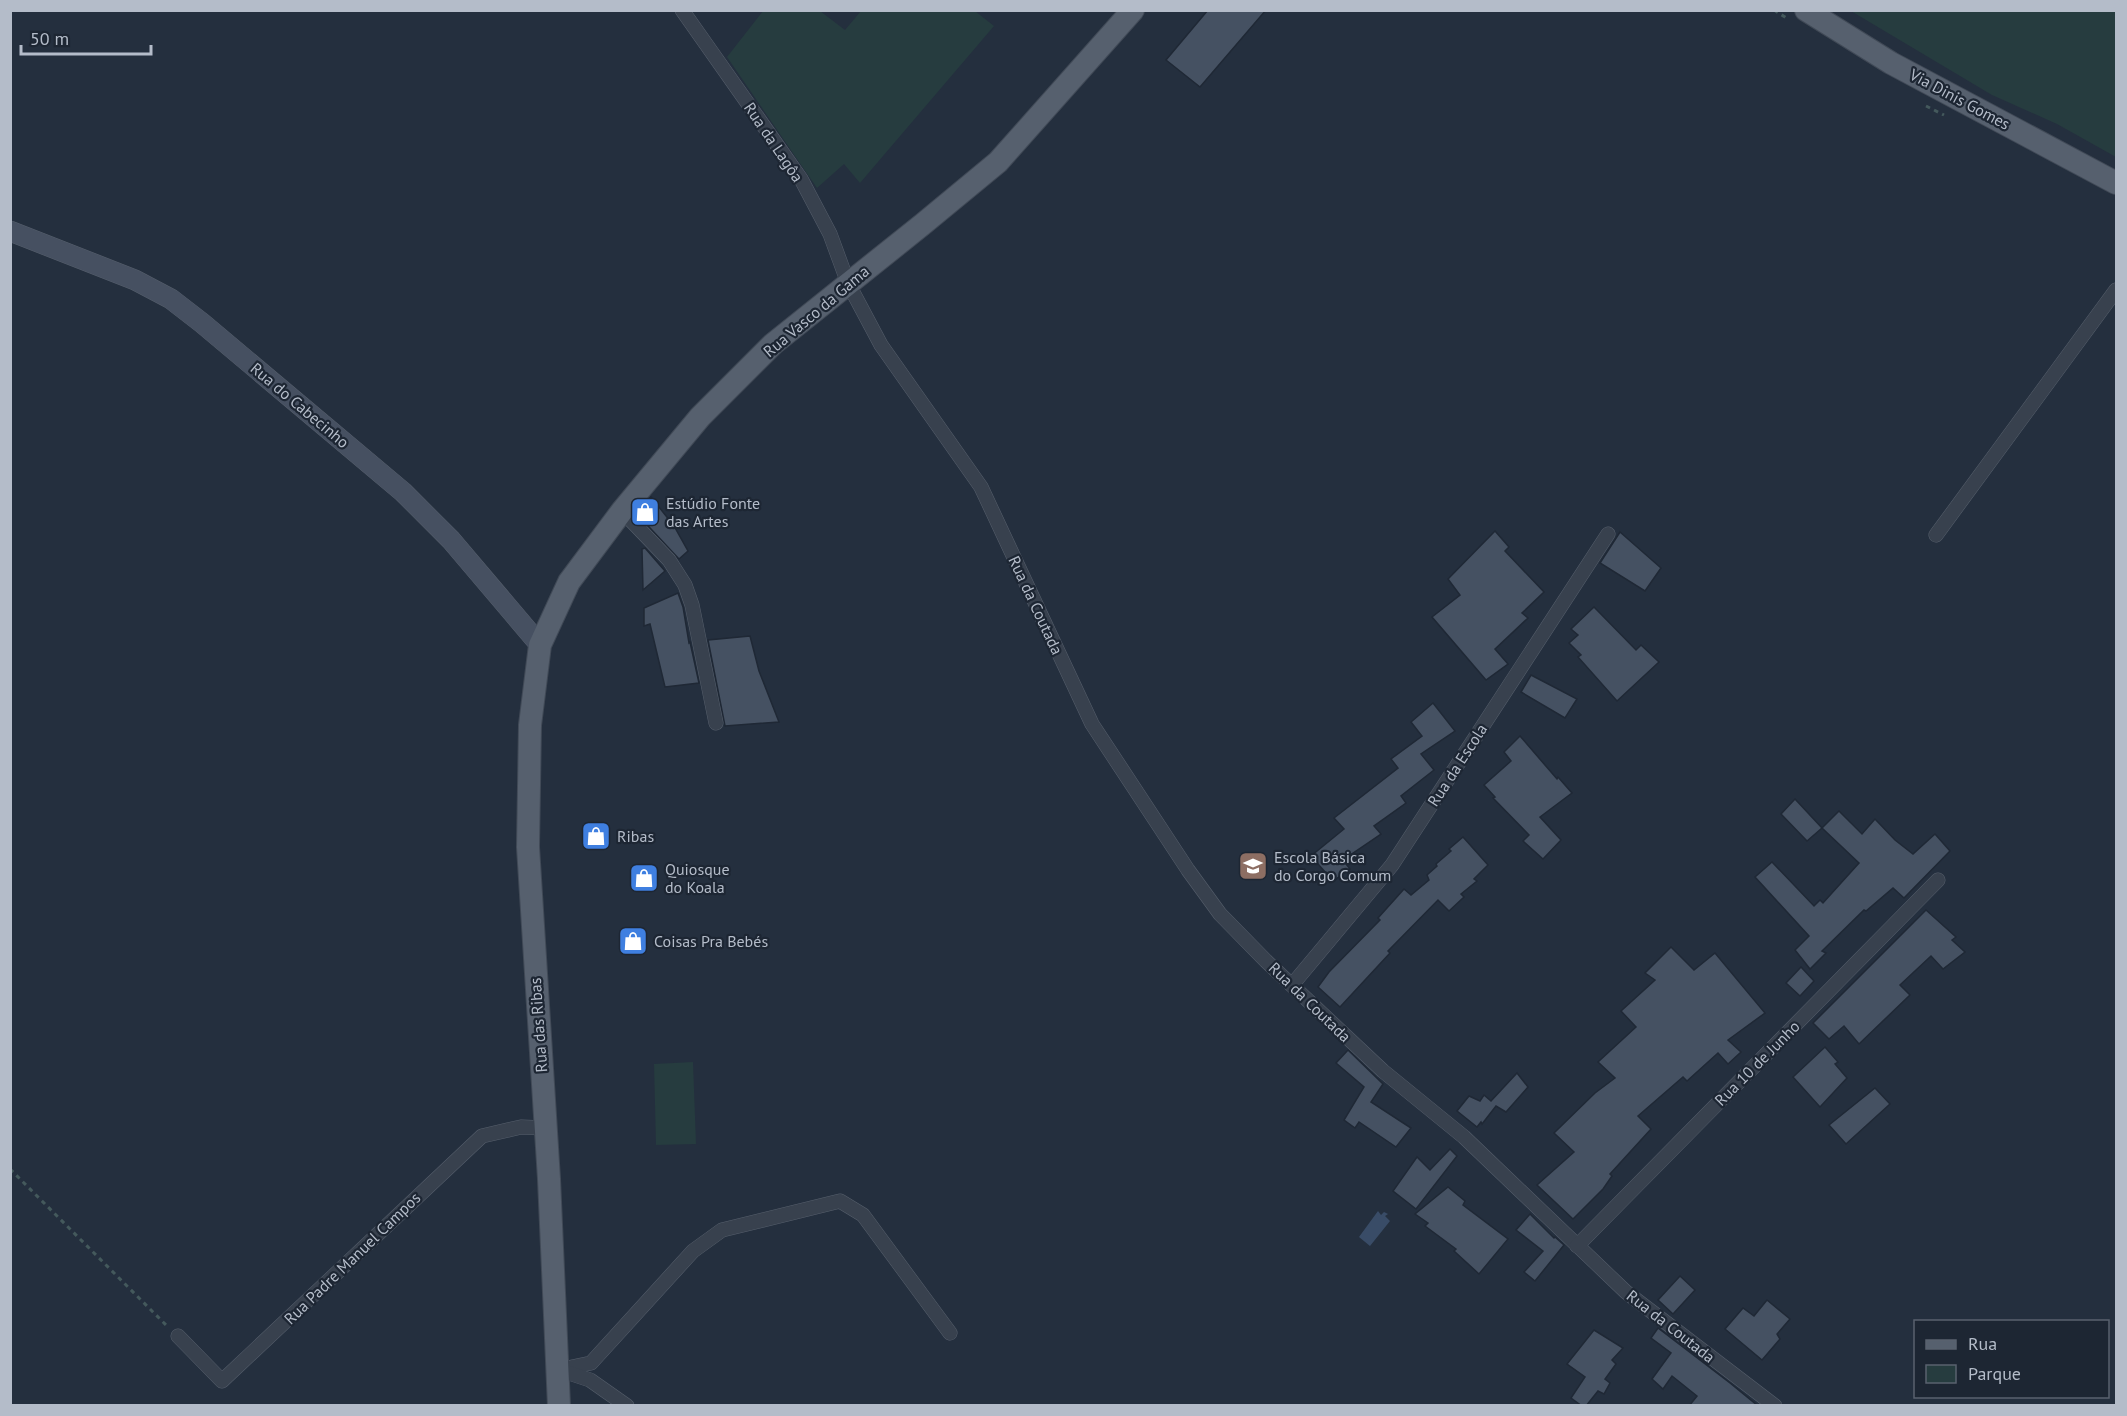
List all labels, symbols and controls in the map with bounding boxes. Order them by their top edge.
scale bar [21,18,152,56]
text: 50 m [30,27,69,50]
street label: Via Dinis Gomes [1906,64,2014,134]
street label: Rua da Lagôa [740,98,808,186]
street label: Rua Vasco da Gama [759,261,873,361]
street label: Rua do Cabecinho [247,358,353,452]
place label: Estúdio Fonte das Artes [666,493,760,531]
shop icon: Estúdio Fonte das Artes [629,496,661,528]
street label: Rua da Coutada [1004,552,1068,658]
street label: Rua da Escola [1423,720,1491,810]
shop icon: Ribas [580,820,612,852]
place label: Ribas [617,826,654,846]
place label: Escola Básica do Corgo Comum [1274,847,1391,885]
school or university icon: Escola Básica do Corgo Comum [1237,850,1269,882]
place label: Quiosque do Koala [665,859,730,897]
shop icon: Quiosque do Koala [628,862,660,894]
shop icon: Coisas Pra Bebés [617,925,649,957]
place label: Coisas Pra Bebés [654,931,768,951]
street label: Rua da Coutada [1265,958,1355,1046]
street label: Rua das Ribas [525,977,551,1073]
street label: Rua 10 de Junho [1710,1016,1804,1110]
street label: Rua Padre Manuel Campos [280,1187,425,1328]
street label: Rua da Coutada [1623,1285,1719,1367]
legend [1914,1320,2109,1398]
text: Rua [1968,1332,1997,1355]
text: Parque [1968,1362,2021,1385]

